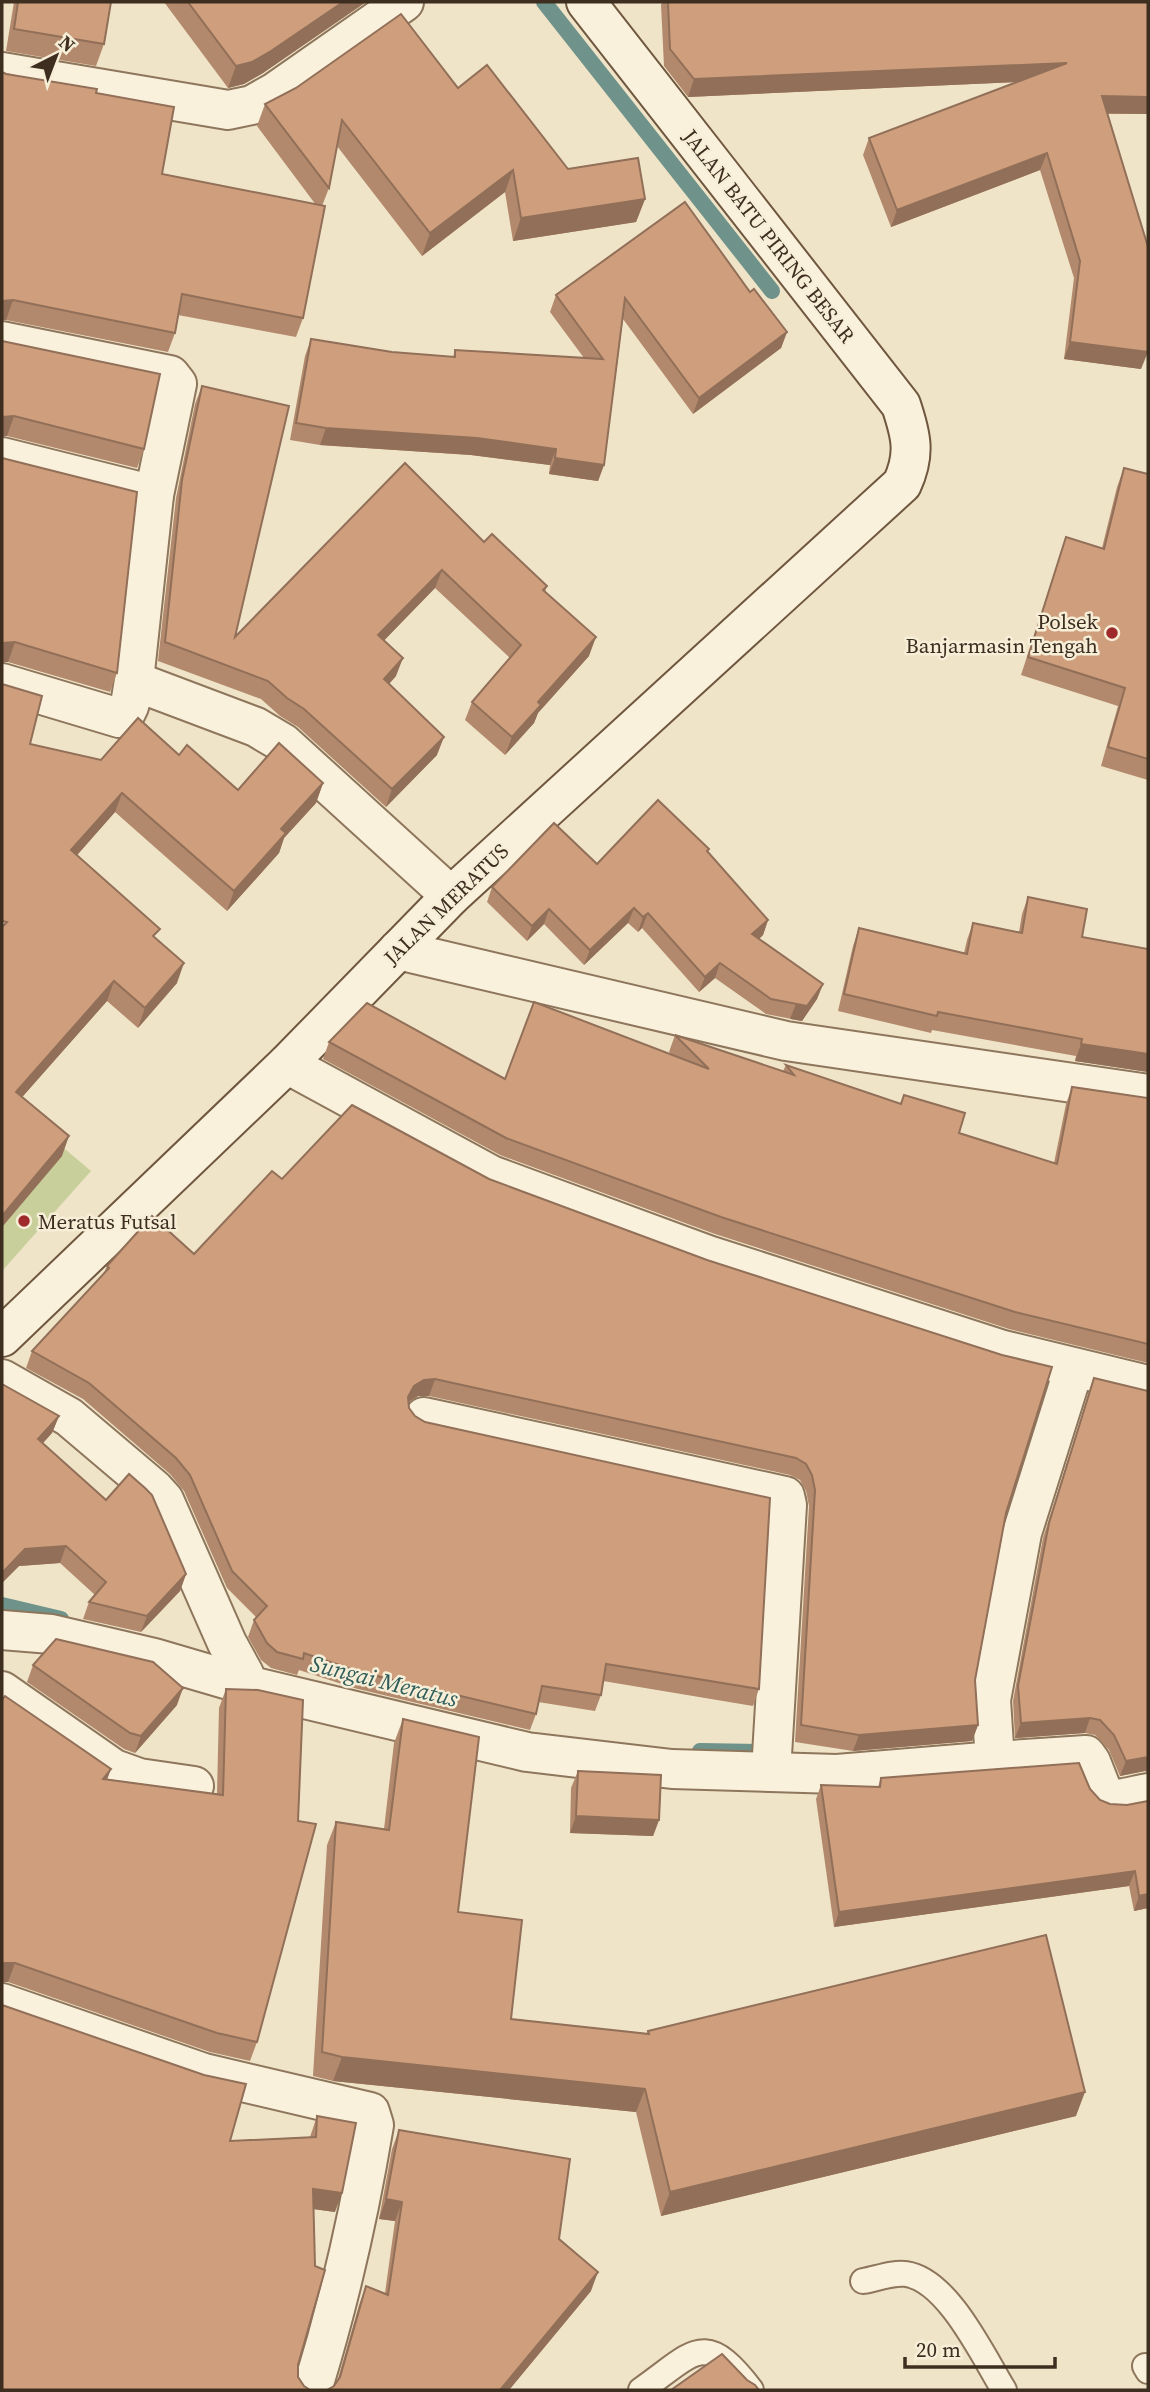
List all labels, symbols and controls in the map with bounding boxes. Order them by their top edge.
north arrow [21,21,91,91]
text: N [54,29,81,58]
street label: JALAN BATU PIRING BESAR [676,122,862,349]
place label: Polsek Banjarmasin Tengah [906,607,1098,660]
marker: Polsek Banjarmasin Tengah [1104,625,1120,641]
street label: JALAN MERATUS [376,837,515,972]
place label: Meratus Futsal [38,1207,177,1236]
marker: Meratus Futsal [16,1213,32,1229]
water label: Sungai Meratus [307,1647,462,1715]
scale bar [905,2326,1056,2370]
text: 20 m [916,2335,961,2364]

